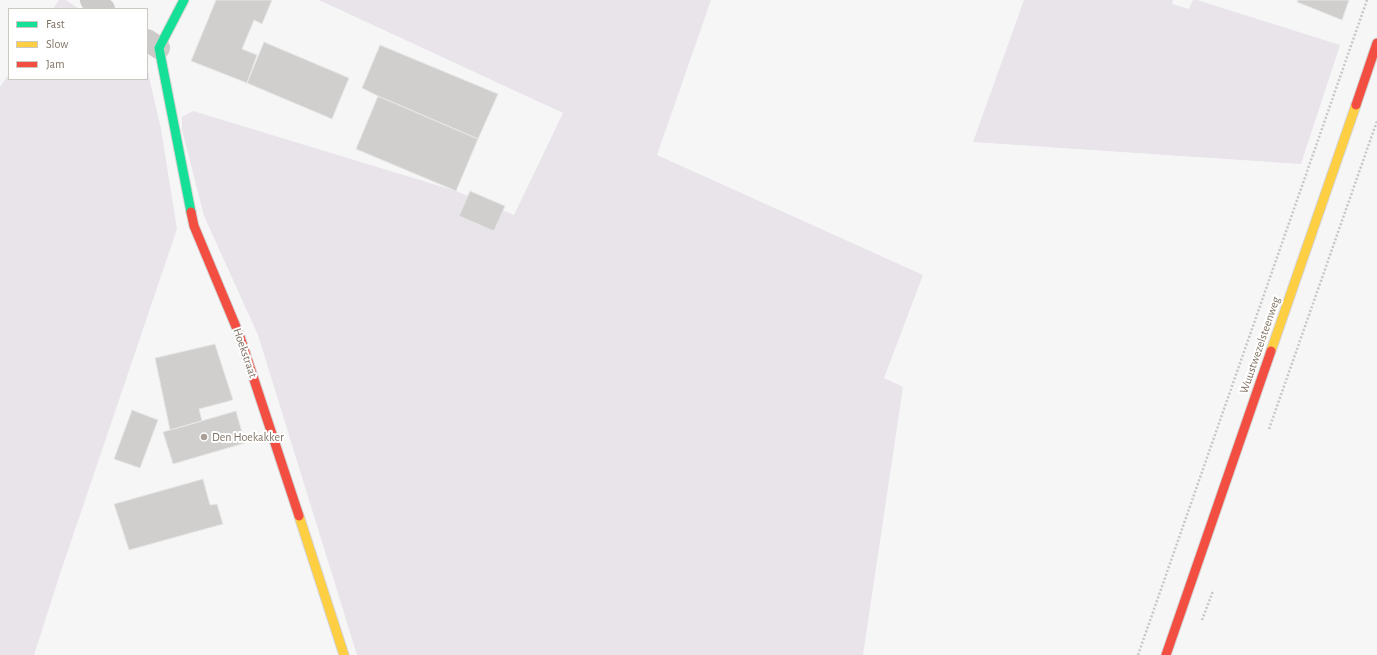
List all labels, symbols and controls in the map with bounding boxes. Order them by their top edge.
legend [8,8,148,80]
text: Fast [46,18,65,30]
text: Slow [46,38,68,50]
text: Jam [46,58,65,70]
street label: Wuustwezelsteenweg [1237,295,1283,395]
street label: Hoekstraat [230,326,260,380]
place label: Den Hoekakker [212,430,284,444]
marker: Den Hoekakker [199,432,209,442]

